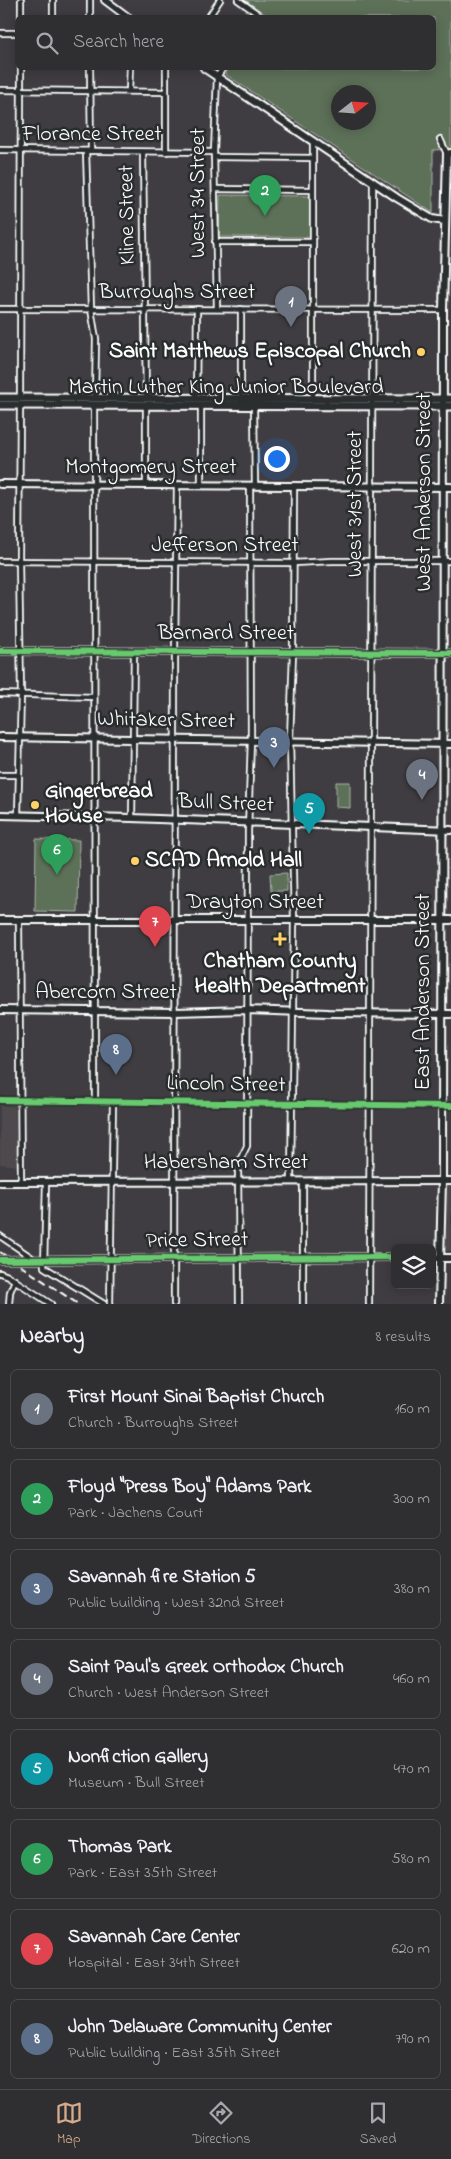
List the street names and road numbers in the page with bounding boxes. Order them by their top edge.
street label: Florance Street [21,119,162,151]
street label: West 34 Street [183,127,215,258]
street label: Kline Street [111,164,145,265]
street label: Burroughs Street [98,277,256,310]
street label: Martin Luther King Junior Boulevard [69,372,384,405]
street label: West Anderson Street [409,392,441,591]
street label: West 31st Street [340,430,372,577]
street label: Montgomery Street [65,452,237,485]
street label: Jefferson Street [151,530,299,562]
street label: Barnard Street [157,618,295,650]
street label: Whitaker Street [97,704,236,738]
street label: Bull Street [177,786,275,822]
street label: Drayton Street [185,887,324,920]
street label: East Anderson Street [408,893,440,1091]
street label: Abercorn Street [35,977,177,1009]
street label: Lincoln Street [166,1068,286,1102]
street label: Habersham Street [144,1147,309,1179]
street label: Price Street [145,1224,249,1258]

